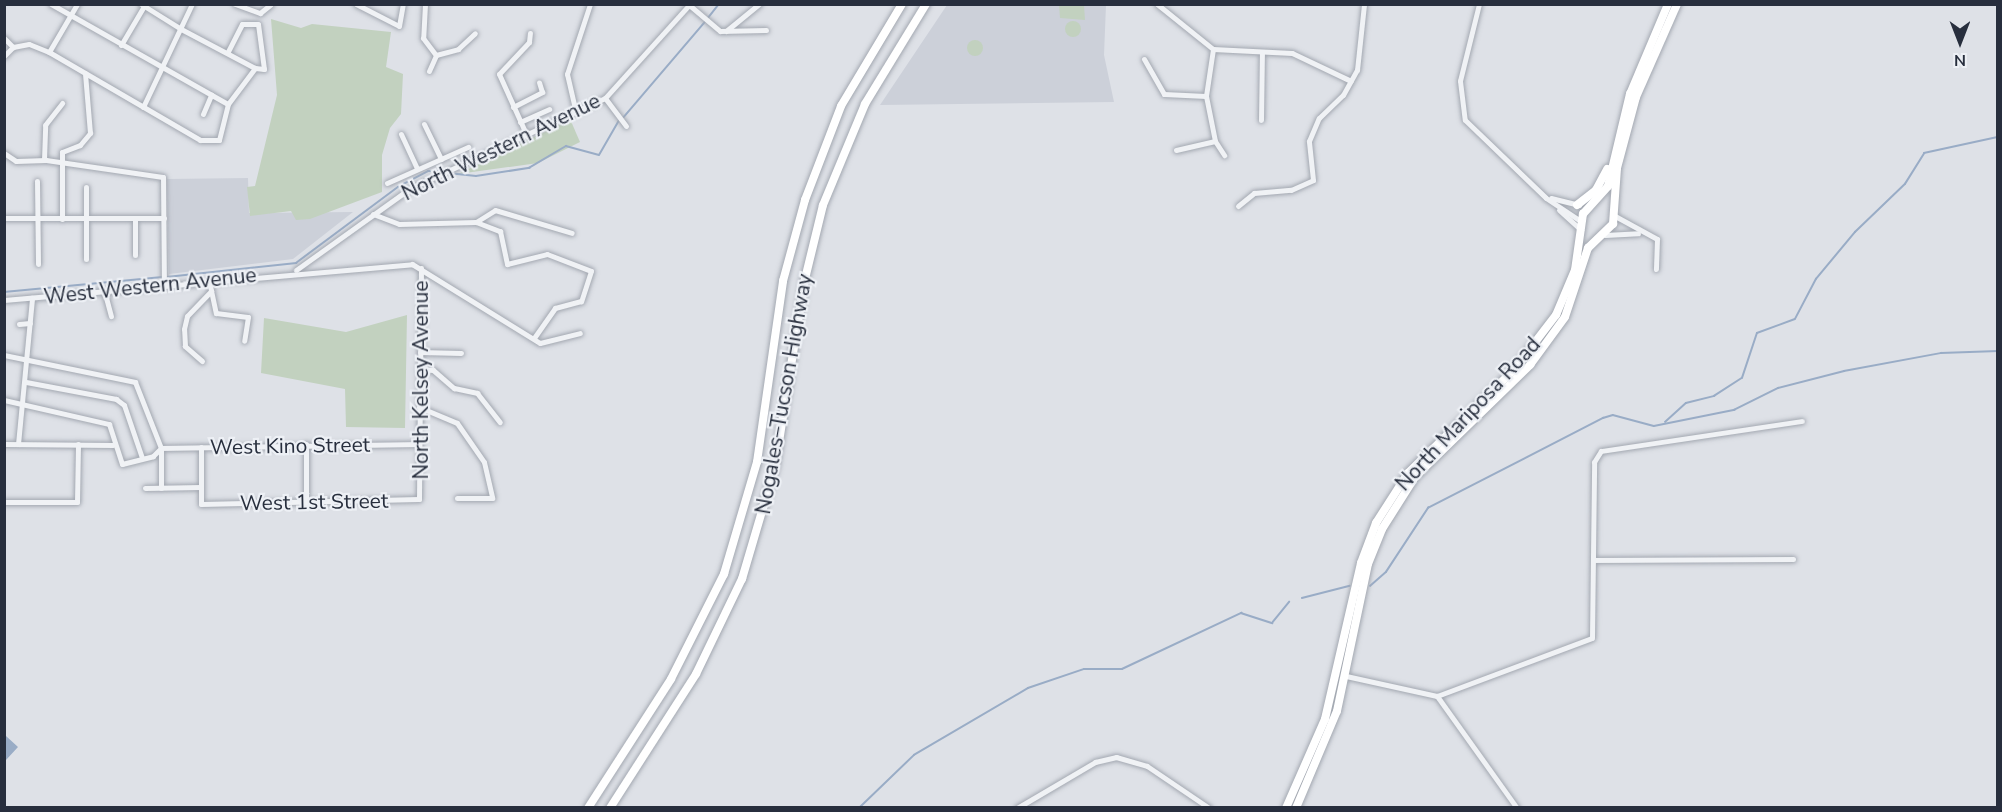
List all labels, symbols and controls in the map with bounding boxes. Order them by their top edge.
north arrow [1930,12,1990,72]
text: N [1954,49,1966,71]
street label: North Western Avenue [398,88,604,206]
street label: West Western Avenue [42,262,258,310]
street label: Nogales–Tucson Highway [750,272,818,516]
street label: North Kelsey Avenue [408,281,434,479]
street label: North Mariposa Road [1390,332,1546,496]
street label: West Kino Street [210,432,370,460]
street label: West 1st Street [240,488,388,516]

